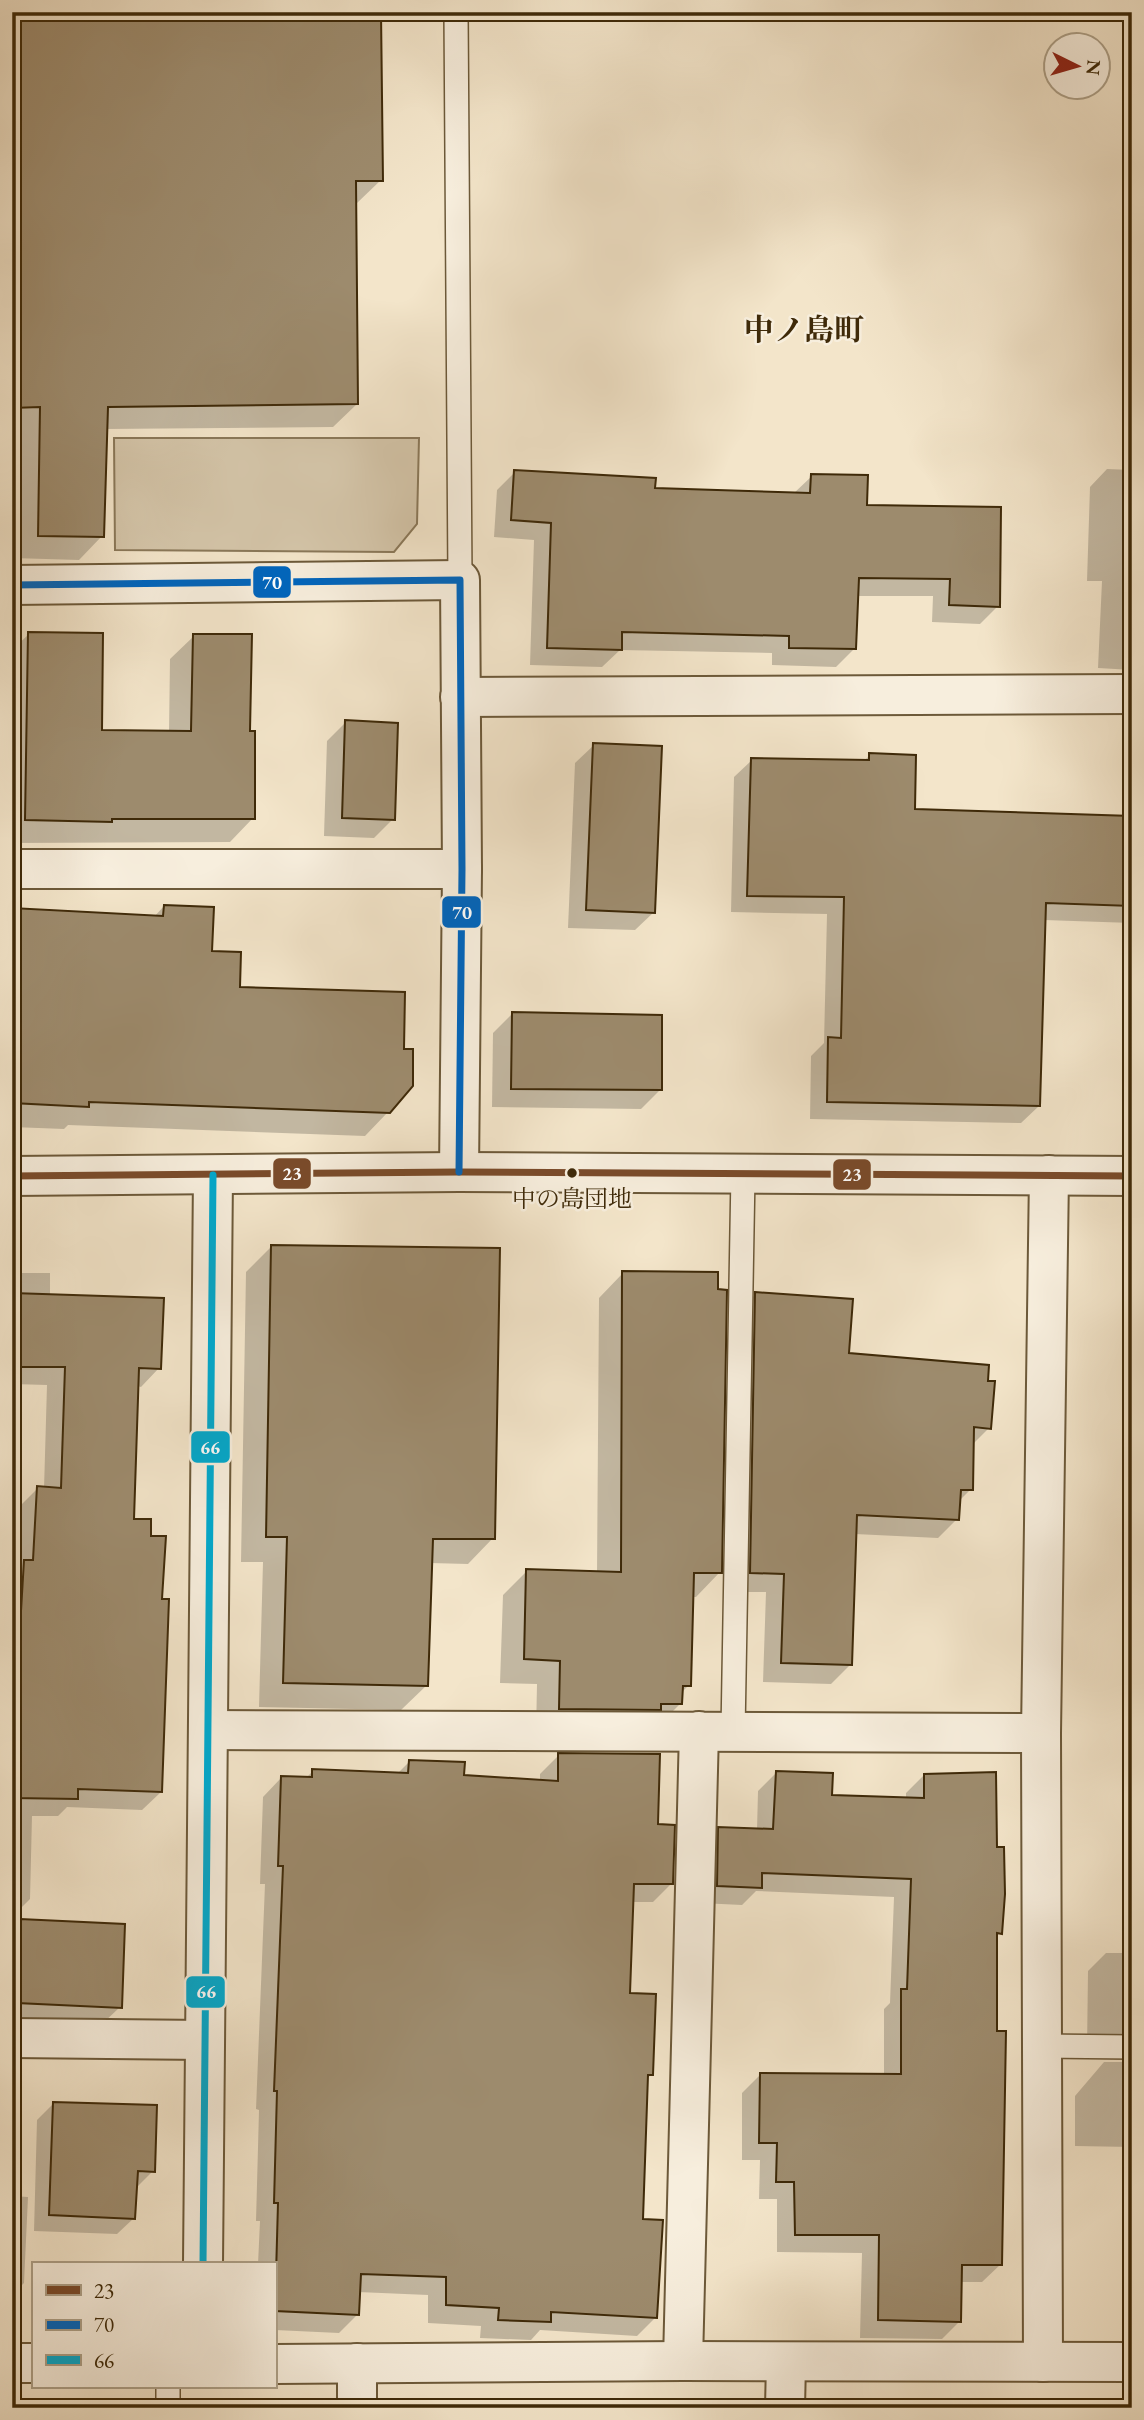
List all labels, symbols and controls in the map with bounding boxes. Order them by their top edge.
north arrow [1042,32,1112,102]
text: N [1080,59,1107,77]
district label: 中ノ島町 [744,310,864,349]
line badge: 70 [252,565,292,599]
text: 70 [262,570,282,595]
line badge: 70 [441,895,482,929]
text: 70 [452,900,472,925]
line badge: 23 [272,1157,312,1190]
line badge: 23 [832,1158,872,1191]
text: 23 [282,1161,302,1186]
text: 23 [842,1162,862,1187]
marker: 中の島団地 [565,1166,579,1180]
place label: 中の島団地 [512,1183,632,1214]
line badge: 66 [190,1430,231,1464]
text: 66 [200,1435,220,1460]
line badge: 66 [185,1975,226,2009]
text: 66 [196,1979,216,2004]
legend [32,2262,276,2388]
text: 23 [94,2277,114,2304]
text: 70 [94,2311,114,2338]
text: 66 [94,2347,114,2374]

